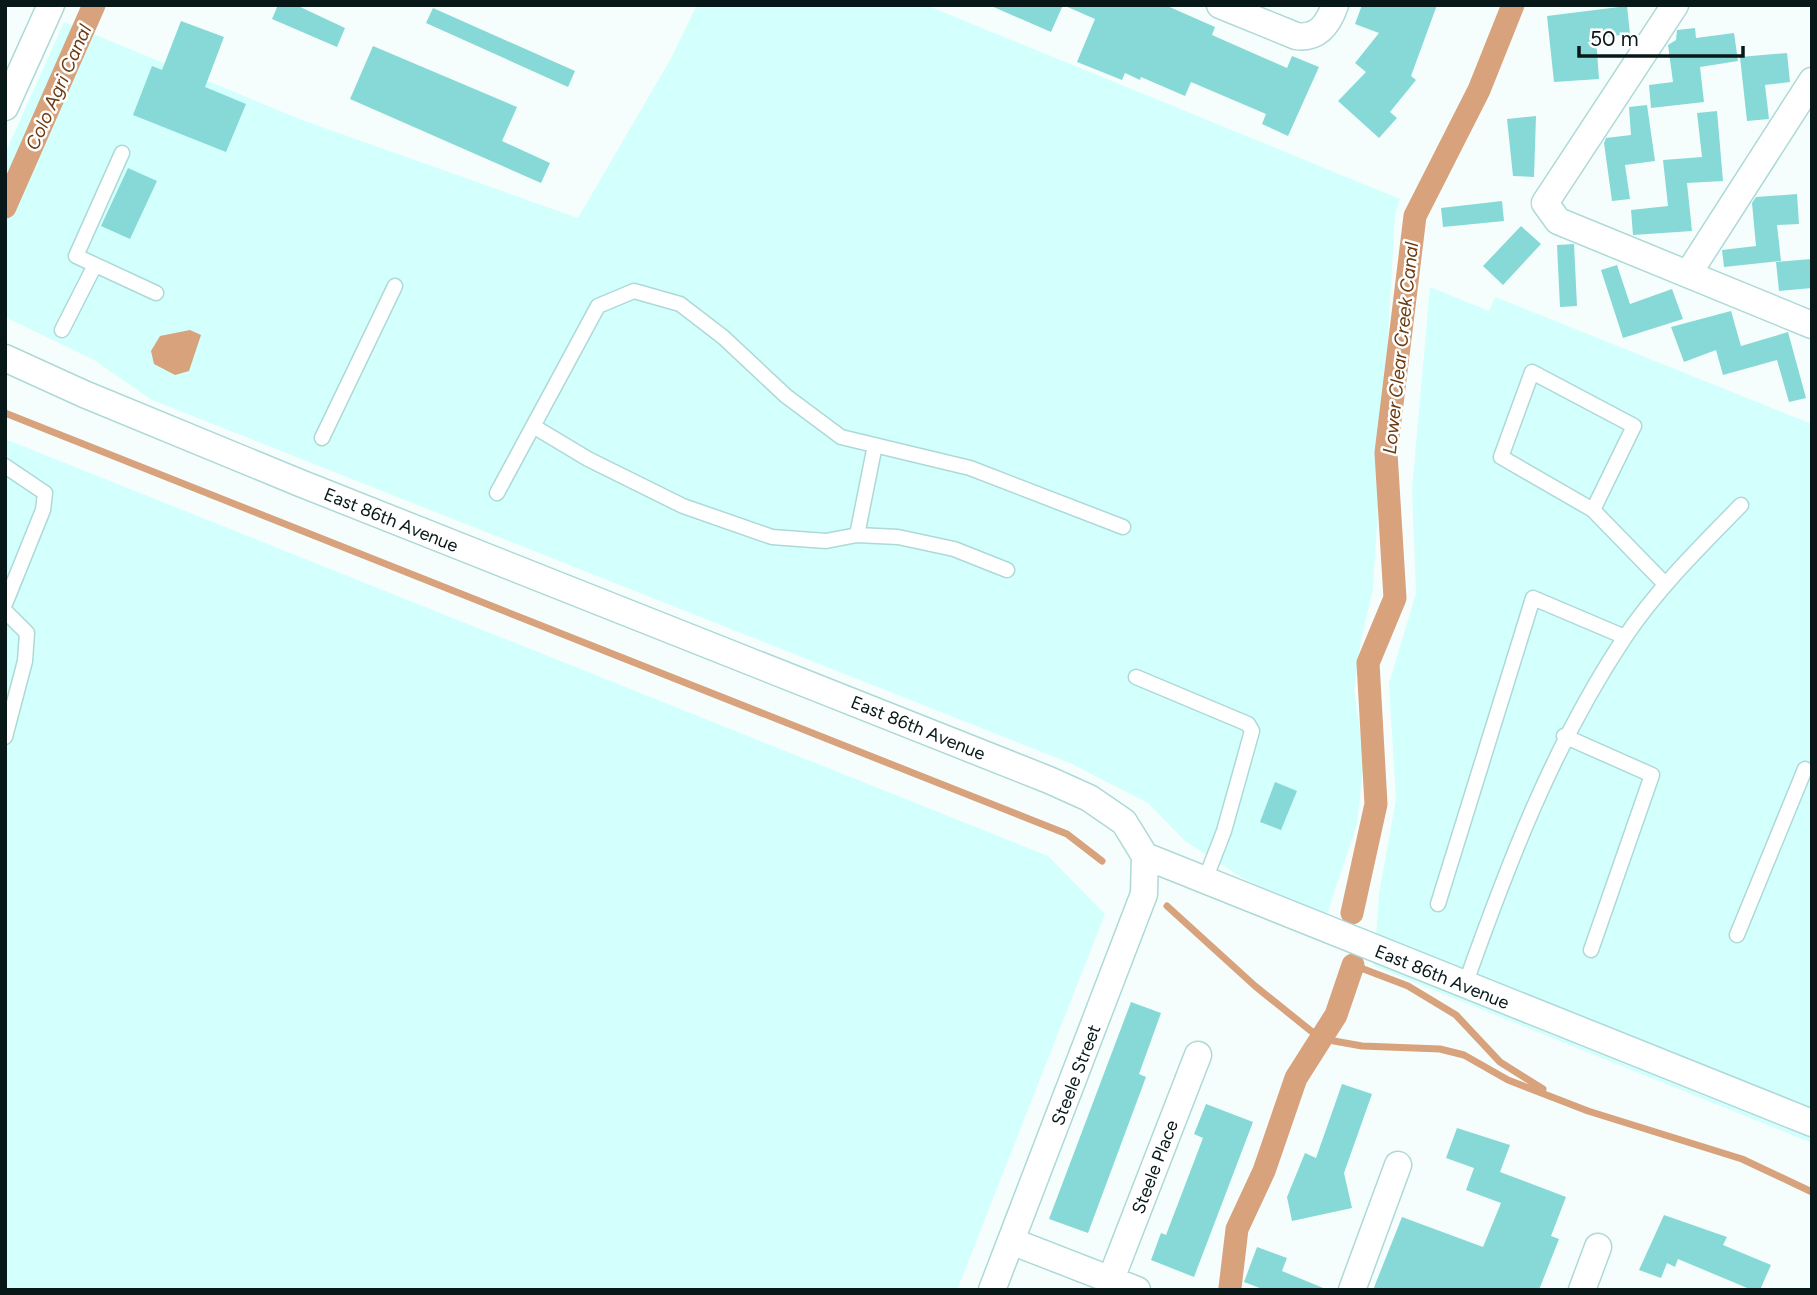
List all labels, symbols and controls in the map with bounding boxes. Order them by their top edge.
scale bar [1579,14,1744,58]
water label: Colo Agri Canal [20,20,97,154]
text: 50 m [1590,26,1639,51]
water label: Lower Clear Creek Canal [1378,240,1423,455]
street label: East 86th Avenue [321,483,462,557]
street label: East 86th Avenue [848,691,989,765]
street label: East 86th Avenue [1372,940,1513,1014]
street label: Steele Street [1047,1021,1105,1128]
street label: Steele Place [1127,1117,1183,1217]

